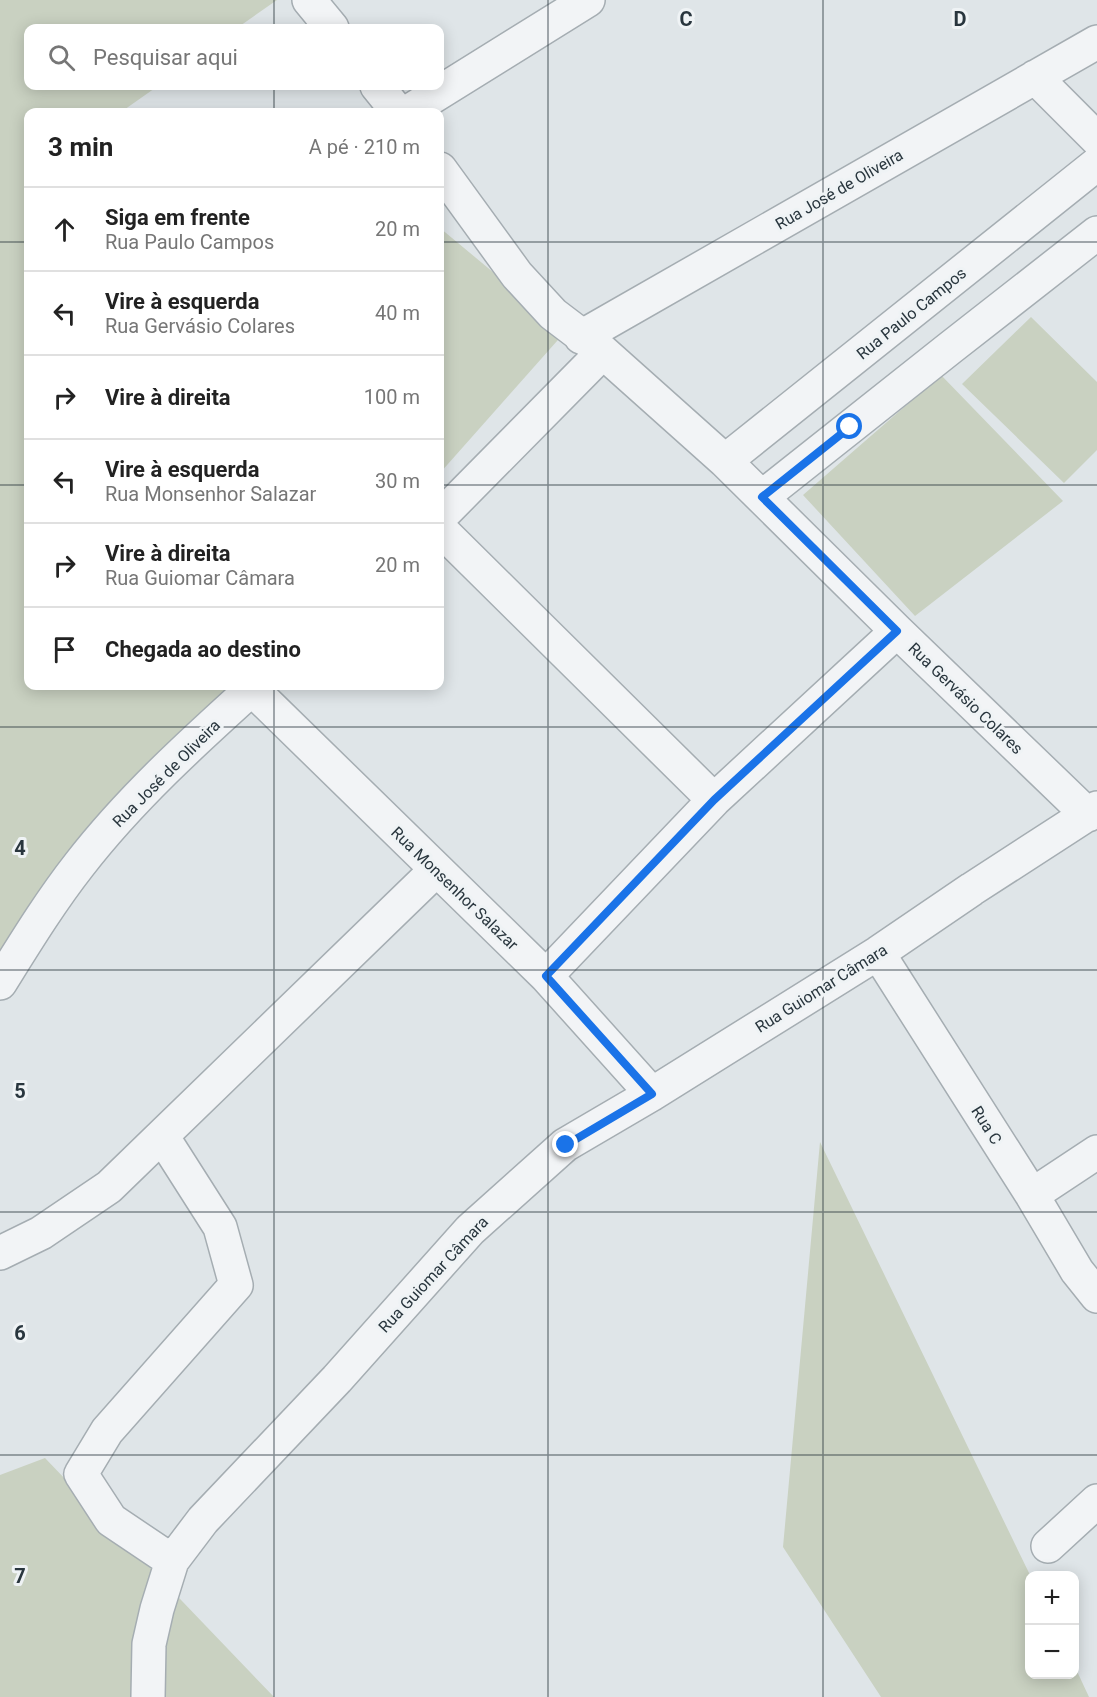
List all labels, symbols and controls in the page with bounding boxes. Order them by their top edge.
text: C [679,7,693,31]
text: D [954,7,967,31]
search box [24,24,444,90]
icon: search [45,41,78,74]
text: Pesquisar aqui [93,45,238,70]
text: 3 min [48,132,113,162]
text: A pé · 210 m [309,135,420,159]
street label: Rua José de Oliveira [772,145,906,234]
text: Siga em frente [105,205,250,230]
icon: ahead [48,213,81,246]
text: 20 m [375,217,420,241]
text: Rua Paulo Campos [105,230,274,254]
street label: Rua Paulo Campos [853,263,970,363]
text: Vire à esquerda [105,289,259,314]
icon: left [48,297,81,330]
text: 40 m [375,301,420,325]
text: Rua Gervásio Colares [105,314,295,338]
icon: right [48,381,81,414]
text: Vire à direita [105,385,231,410]
text: 100 m [364,385,420,409]
route start [836,413,862,439]
text: Vire à esquerda [105,457,259,482]
icon: left [48,465,81,498]
text: 30 m [375,469,420,493]
text: Rua Monsenhor Salazar [105,482,316,506]
text: Vire à direita [105,541,231,566]
icon: right [48,549,81,582]
text: 20 m [375,553,420,577]
text: Rua Guiomar Câmara [105,566,295,590]
icon: arrive [48,633,81,666]
text: Chegada ao destino [105,637,301,662]
street label: Rua Gervásio Colares [904,639,1027,758]
street label: Rua José de Oliveira [109,716,224,831]
street label: Rua Monsenhor Salazar [387,823,522,954]
text: 4 [14,836,26,860]
street label: Rua Guiomar Câmara [752,940,891,1037]
text: 5 [14,1079,26,1103]
street label: Rua C [967,1103,1006,1148]
route end [552,1131,578,1157]
street label: Rua Guiomar Câmara [375,1212,492,1336]
text: 6 [14,1321,26,1345]
text: 7 [14,1564,26,1588]
map controls [1025,1571,1079,1679]
button: + [1025,1571,1079,1625]
button: − [1025,1625,1079,1679]

